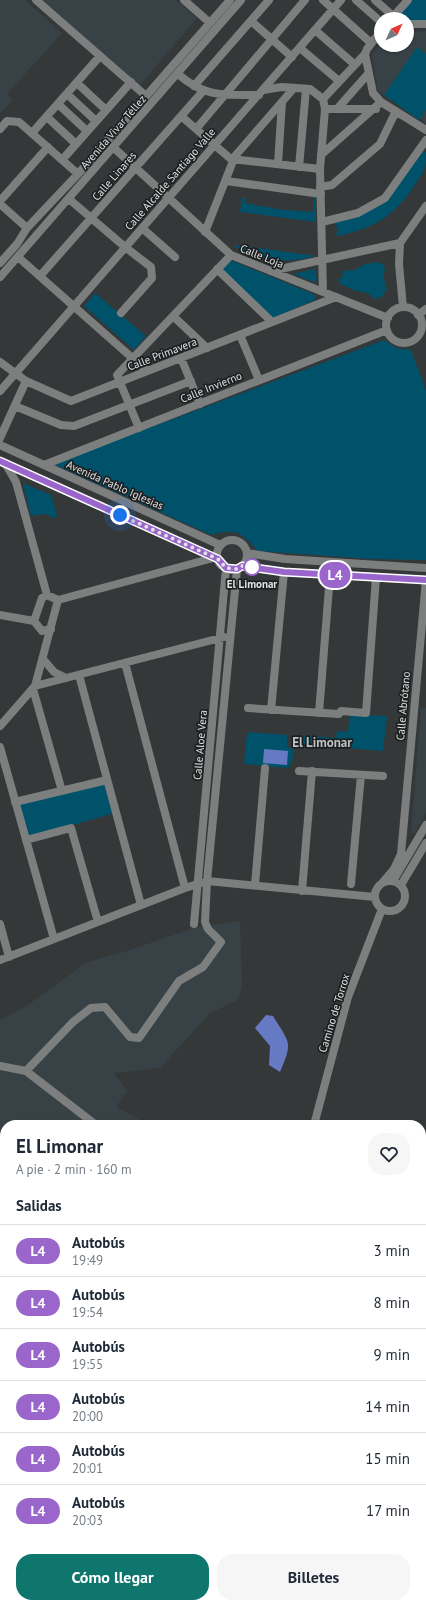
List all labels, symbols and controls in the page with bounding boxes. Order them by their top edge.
north arrow [374,12,414,52]
map controls [374,12,414,52]
street label: Avenida Vivar Téllez [77,92,149,172]
street label: Calle Alcalde Santiago Valle [122,125,218,233]
street label: Calle Linares [89,148,139,203]
street label: Calle Loja [238,241,286,271]
street label: Calle Primavera [125,334,199,374]
street label: Calle Invierno [178,368,244,406]
street label: Avenida Pablo Iglesias [64,457,166,513]
your location [110,505,130,525]
marker: El Limonar [243,558,261,576]
line badge: L4 [317,562,353,588]
text: L4 [327,566,343,584]
place label: El Limonar [227,577,277,591]
street label: Calle Abrótano [393,671,413,741]
street label: Calle Aloe Vera [190,709,210,781]
district label: El Limonar [292,734,352,751]
street label: Camino de Torrox [315,972,353,1054]
button: heart [368,1133,410,1175]
text: El Limonar [16,1134,103,1158]
text: A pie · 2 min · 160 m [16,1161,131,1178]
text: Salidas [16,1196,62,1215]
text: Autobús [72,1233,125,1252]
text: 3 min [373,1241,410,1260]
text: L4 [30,1242,46,1260]
text: 19:49 [72,1252,103,1269]
text: Autobús [72,1285,125,1304]
text: 8 min [373,1293,410,1312]
text: L4 [30,1294,46,1312]
text: 19:54 [72,1304,103,1321]
text: Autobús [72,1337,125,1356]
text: 9 min [373,1345,410,1364]
text: L4 [30,1346,46,1364]
text: 19:55 [72,1356,103,1373]
text: Autobús [72,1389,125,1408]
text: 14 min [365,1397,410,1416]
text: L4 [30,1398,46,1416]
text: 20:00 [72,1408,103,1425]
text: Autobús [72,1441,125,1460]
text: 15 min [365,1449,410,1468]
text: L4 [30,1450,46,1468]
text: 20:01 [72,1460,103,1477]
text: Autobús [72,1493,125,1512]
text: 17 min [366,1501,410,1520]
text: L4 [30,1502,46,1520]
text: 20:03 [72,1512,103,1529]
button: Cómo llegar [16,1554,209,1600]
button: Billetes [217,1554,410,1600]

